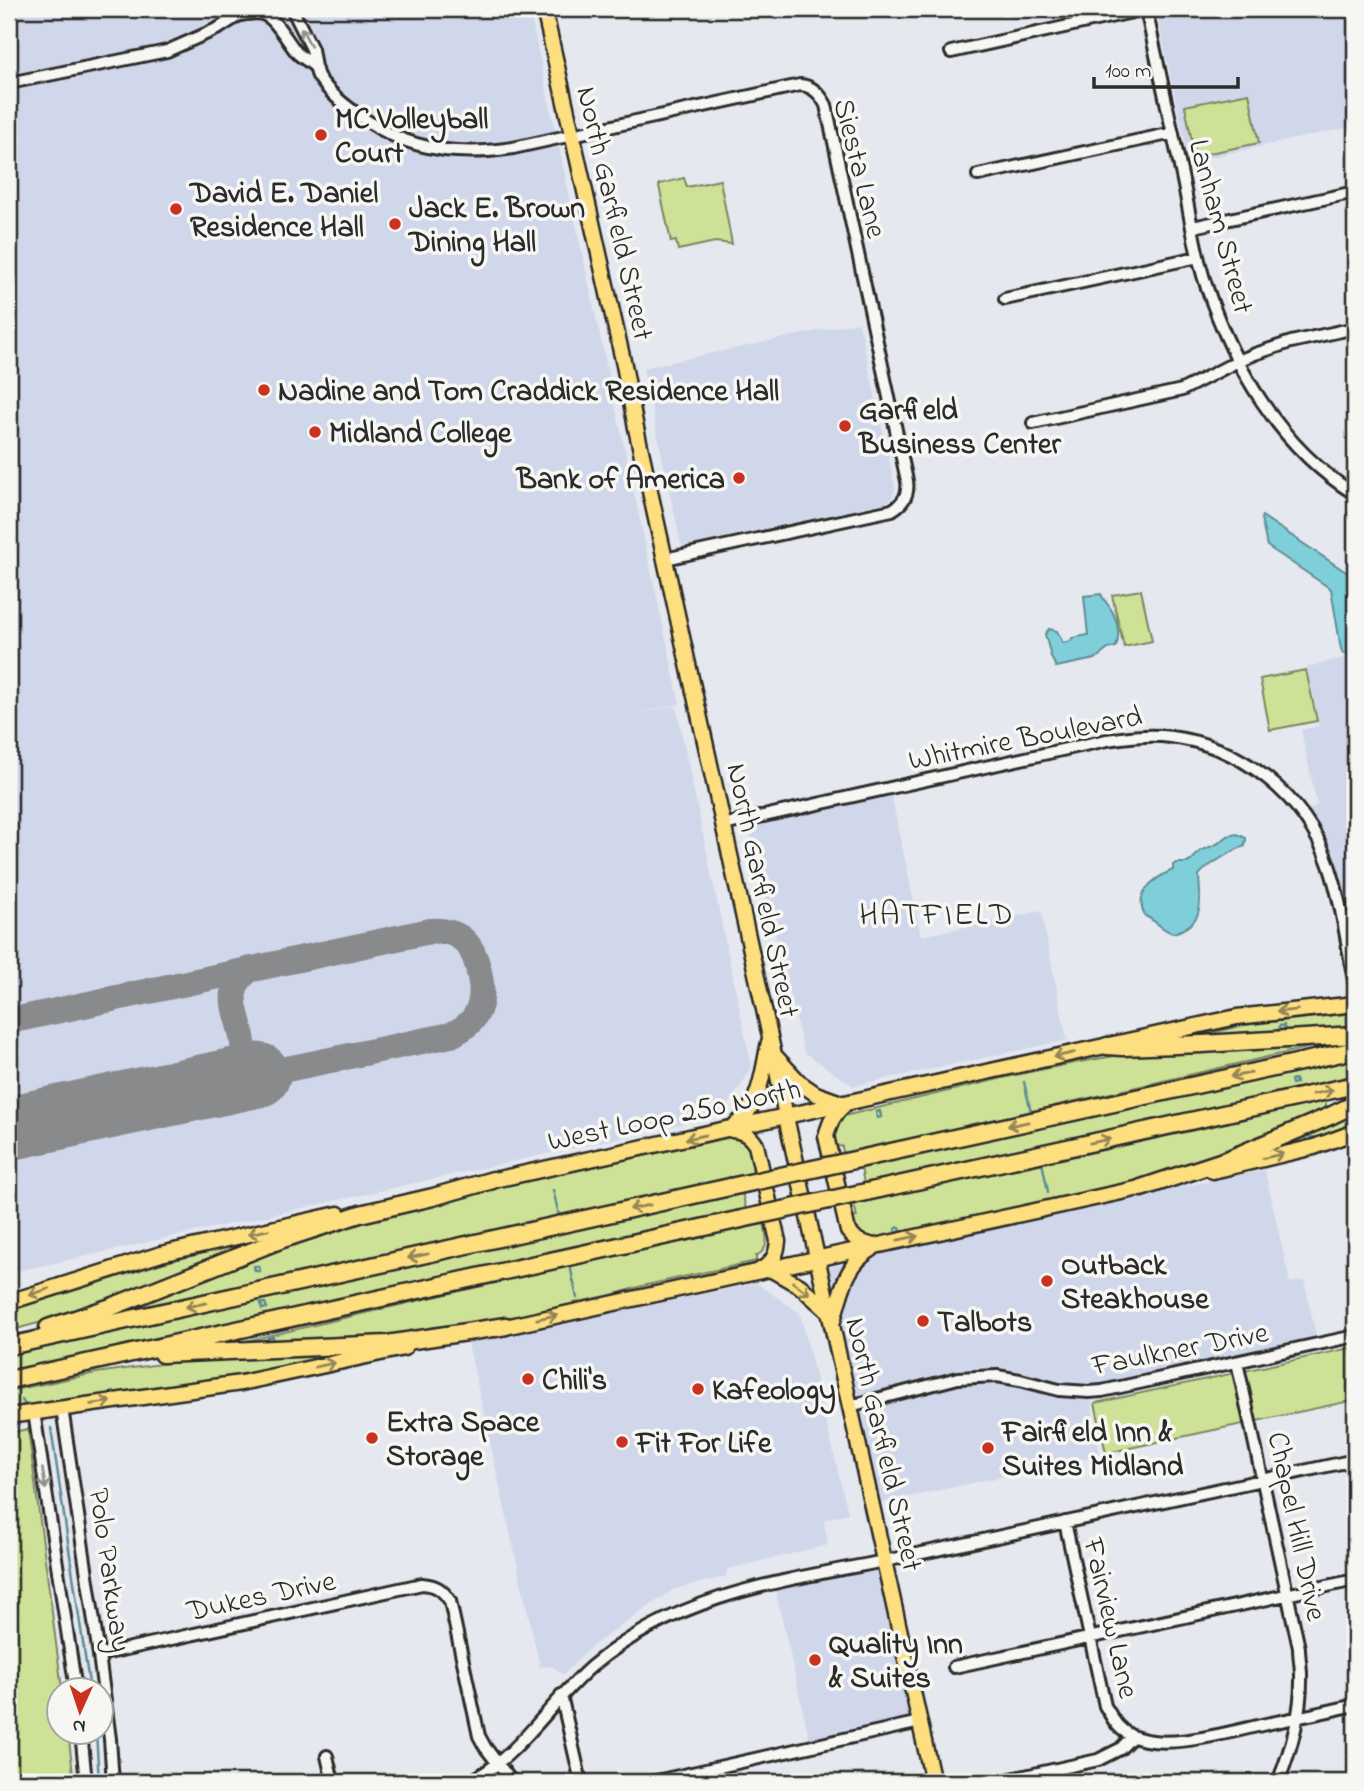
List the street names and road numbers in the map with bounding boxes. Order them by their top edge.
street label: North Garfield Street [563,83,664,345]
street label: Siesta Lane [819,94,897,244]
street label: Lanham Street [1175,135,1264,319]
street label: Whitmire Boulevard [905,696,1146,784]
street label: North Garfield Street [713,759,810,1022]
street label: West Loop 250 North [544,1069,805,1165]
street label: Faulkner Drive [1088,1312,1273,1390]
street label: North Garfield Street [832,1314,933,1576]
street label: Chapel Hill Drive [1254,1428,1337,1626]
street label: Polo Parkway [75,1486,141,1655]
street label: Fairview Lane [1069,1533,1149,1704]
street label: Dukes Drive [182,1561,341,1635]

